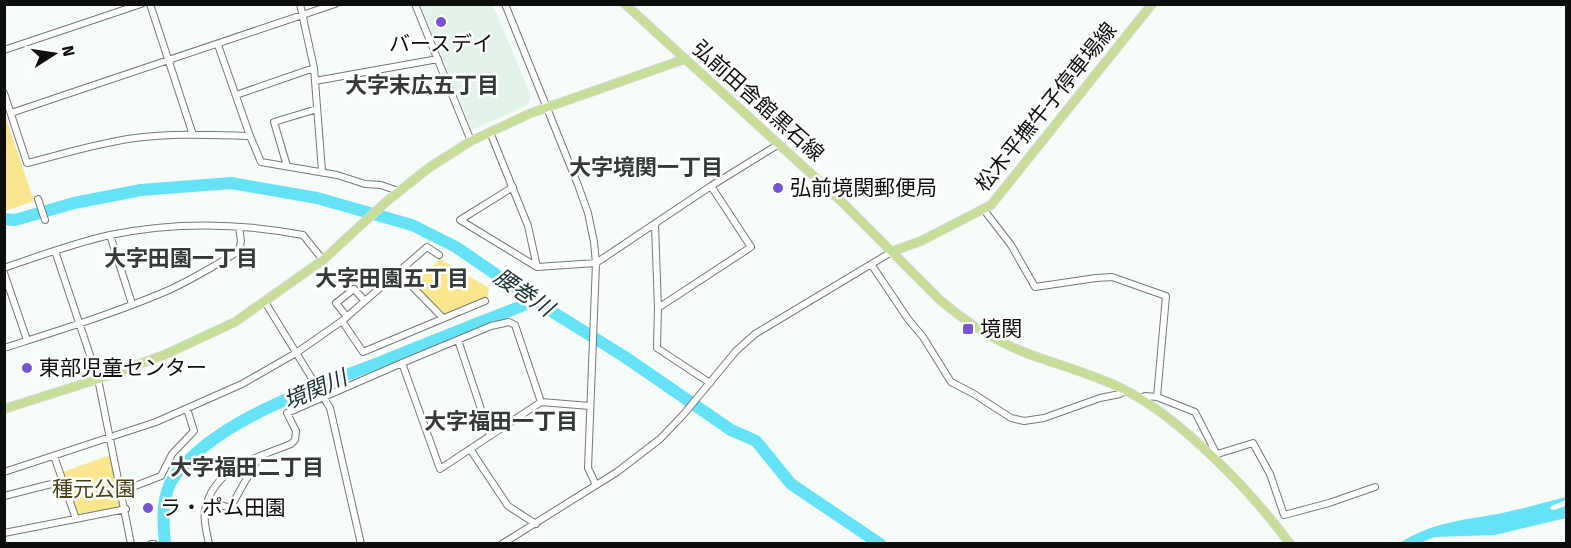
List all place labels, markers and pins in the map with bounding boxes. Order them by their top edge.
marker: バースデイ [434,15,448,29]
place label: バースデイ [389,31,493,57]
place label: 弘前境関郵便局 [790,175,937,201]
marker: 弘前境関郵便局 [771,181,785,195]
place label: 境関 [980,316,1022,342]
marker: 境関 [961,322,975,336]
place label: 東部児童センター [39,355,207,381]
marker: 東部児童センター [20,361,34,375]
place label: ラ・ポム田園 [160,495,286,521]
marker: ラ・ポム田園 [141,501,155,515]

